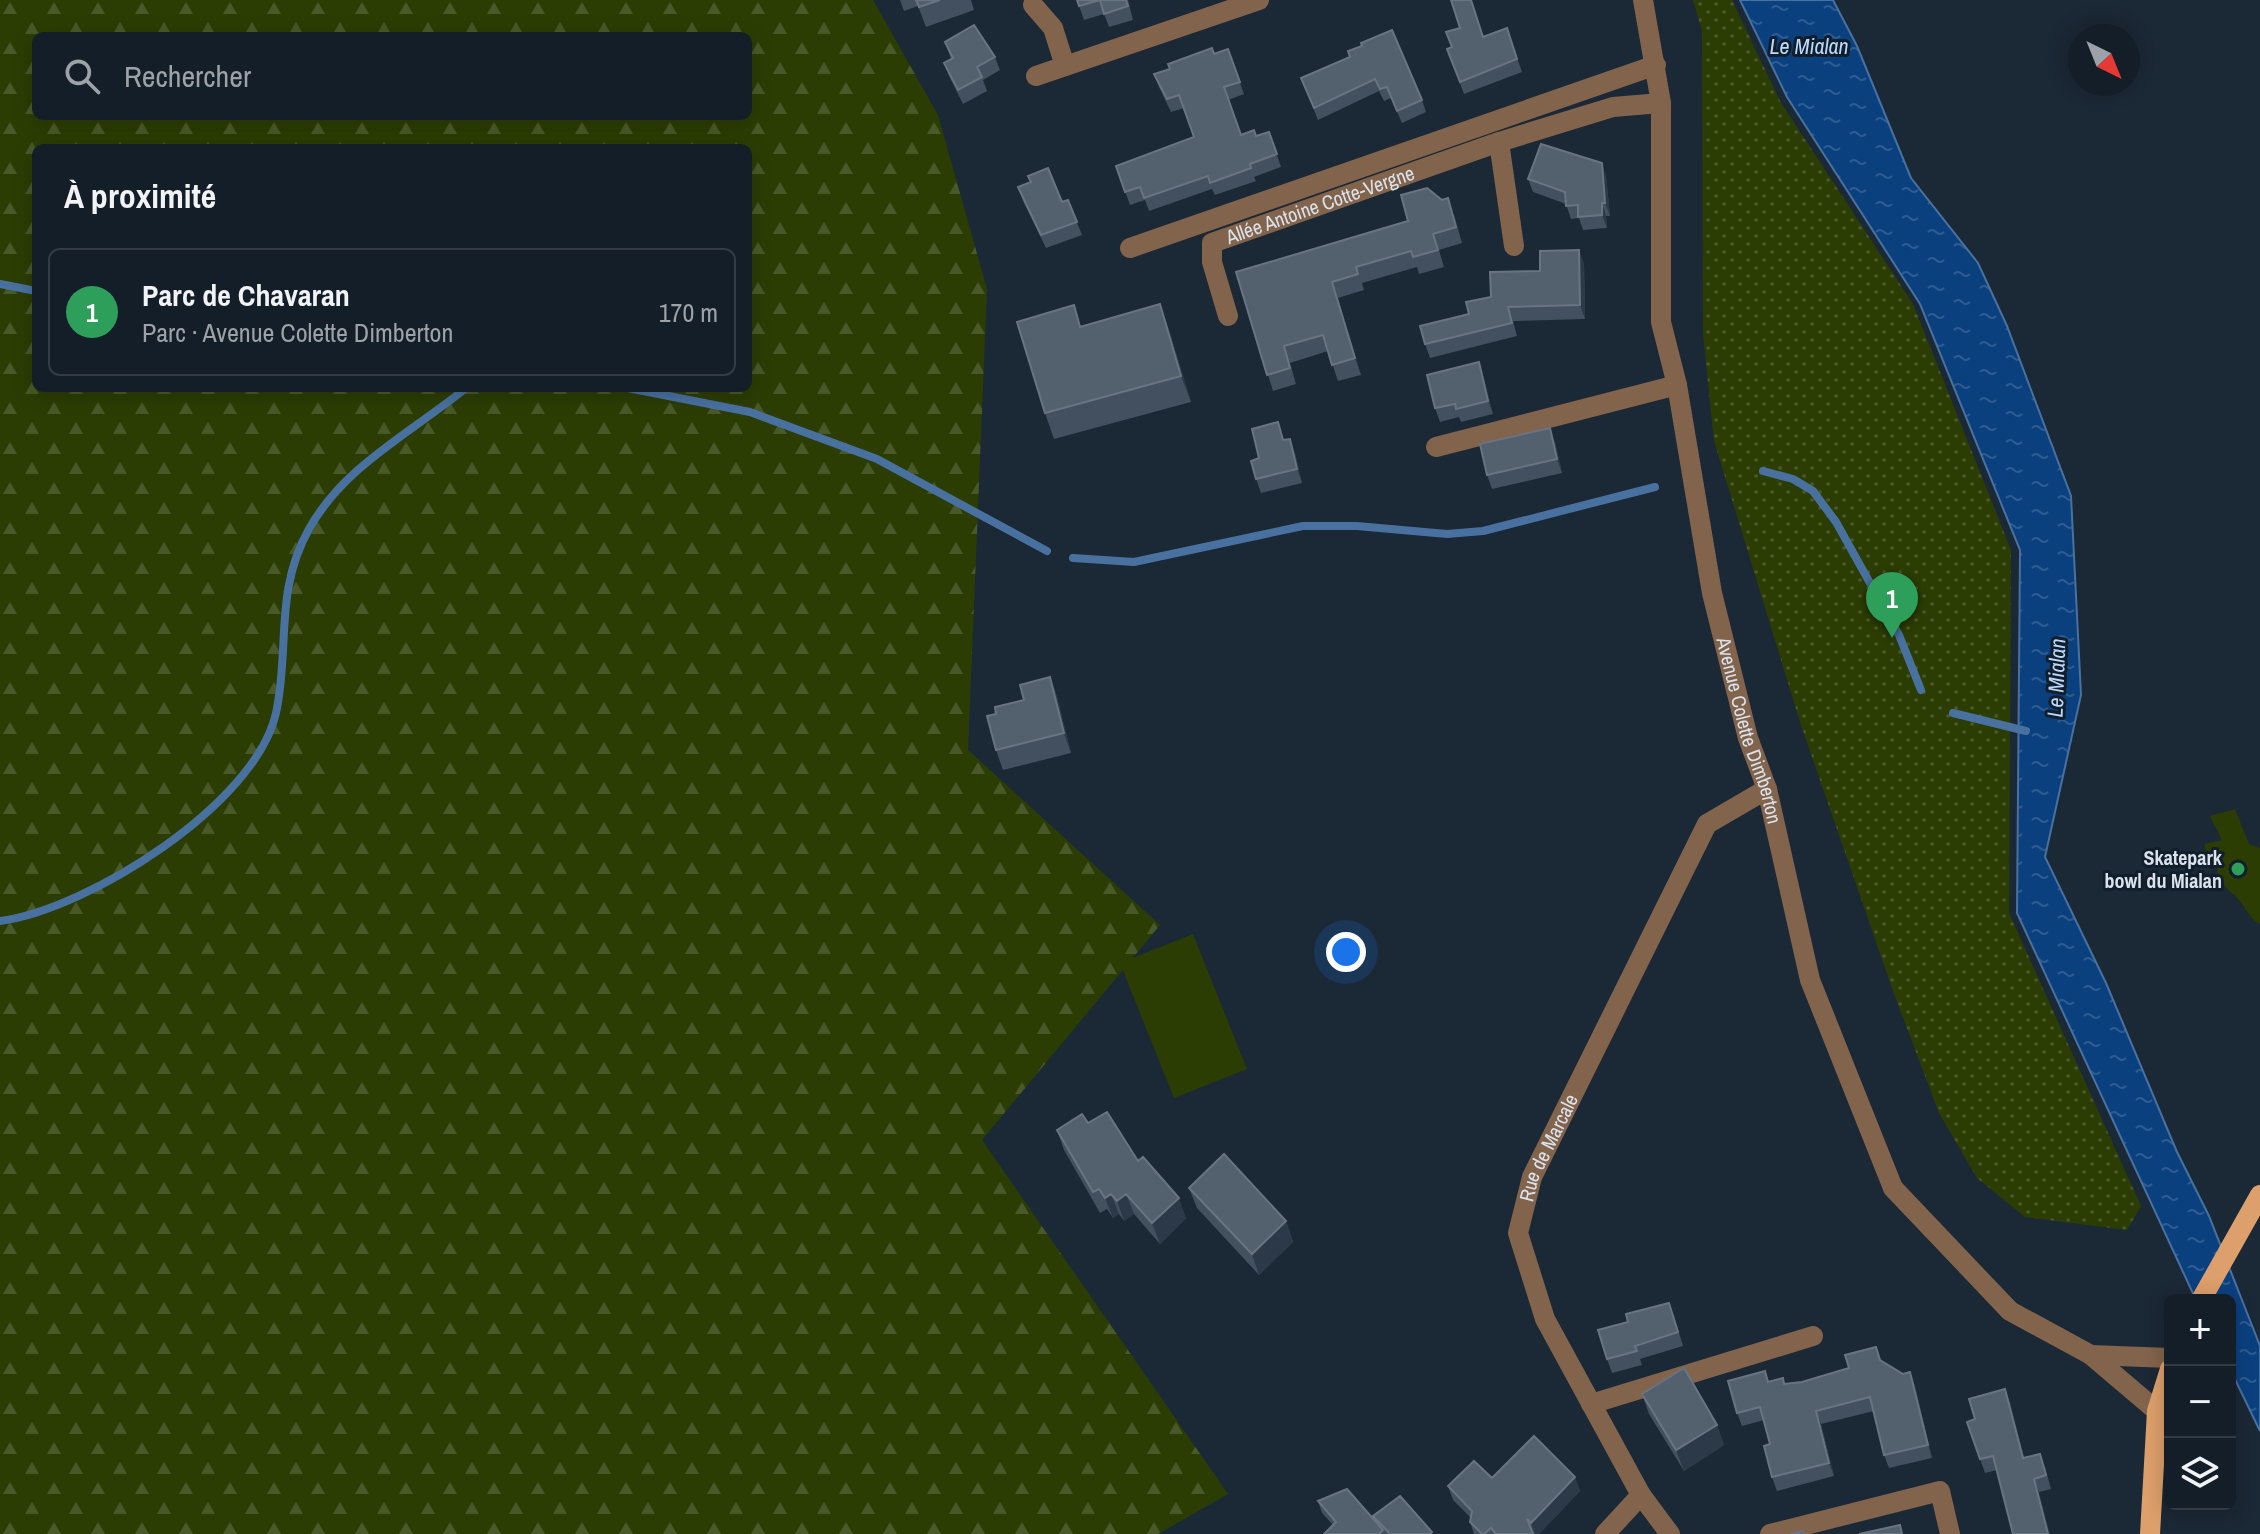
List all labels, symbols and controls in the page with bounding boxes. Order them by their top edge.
north arrow [2068,24,2140,96]
water label: Le Mialan [1769,31,1849,61]
search box [32,32,752,120]
icon: search [60,54,104,98]
text: Rechercher [124,56,251,96]
street label: Allée Antoine Cotte-Vergne [1221,159,1418,250]
text: À proximité [64,173,216,219]
text: Parc de Chavaran [142,275,350,315]
text: 1 [86,295,98,330]
text: 170 m [659,295,718,330]
text: Parc · Avenue Colette Dimberton [142,315,453,350]
pin: 1 [1866,572,1918,638]
street label: Avenue Colette Dimberton [1710,633,1788,826]
water label: Le Mialan [2040,638,2072,718]
place label: Skatepark bowl du Mialan [2104,844,2223,894]
marker: Skatepark bowl du Mialan [2229,860,2247,878]
your location [1326,932,1366,972]
street label: Rue de Marcale [1512,1089,1584,1204]
map controls [2164,1294,2236,1510]
button: + [2164,1294,2236,1366]
button: − [2164,1366,2236,1438]
button: layers [2164,1438,2236,1510]

